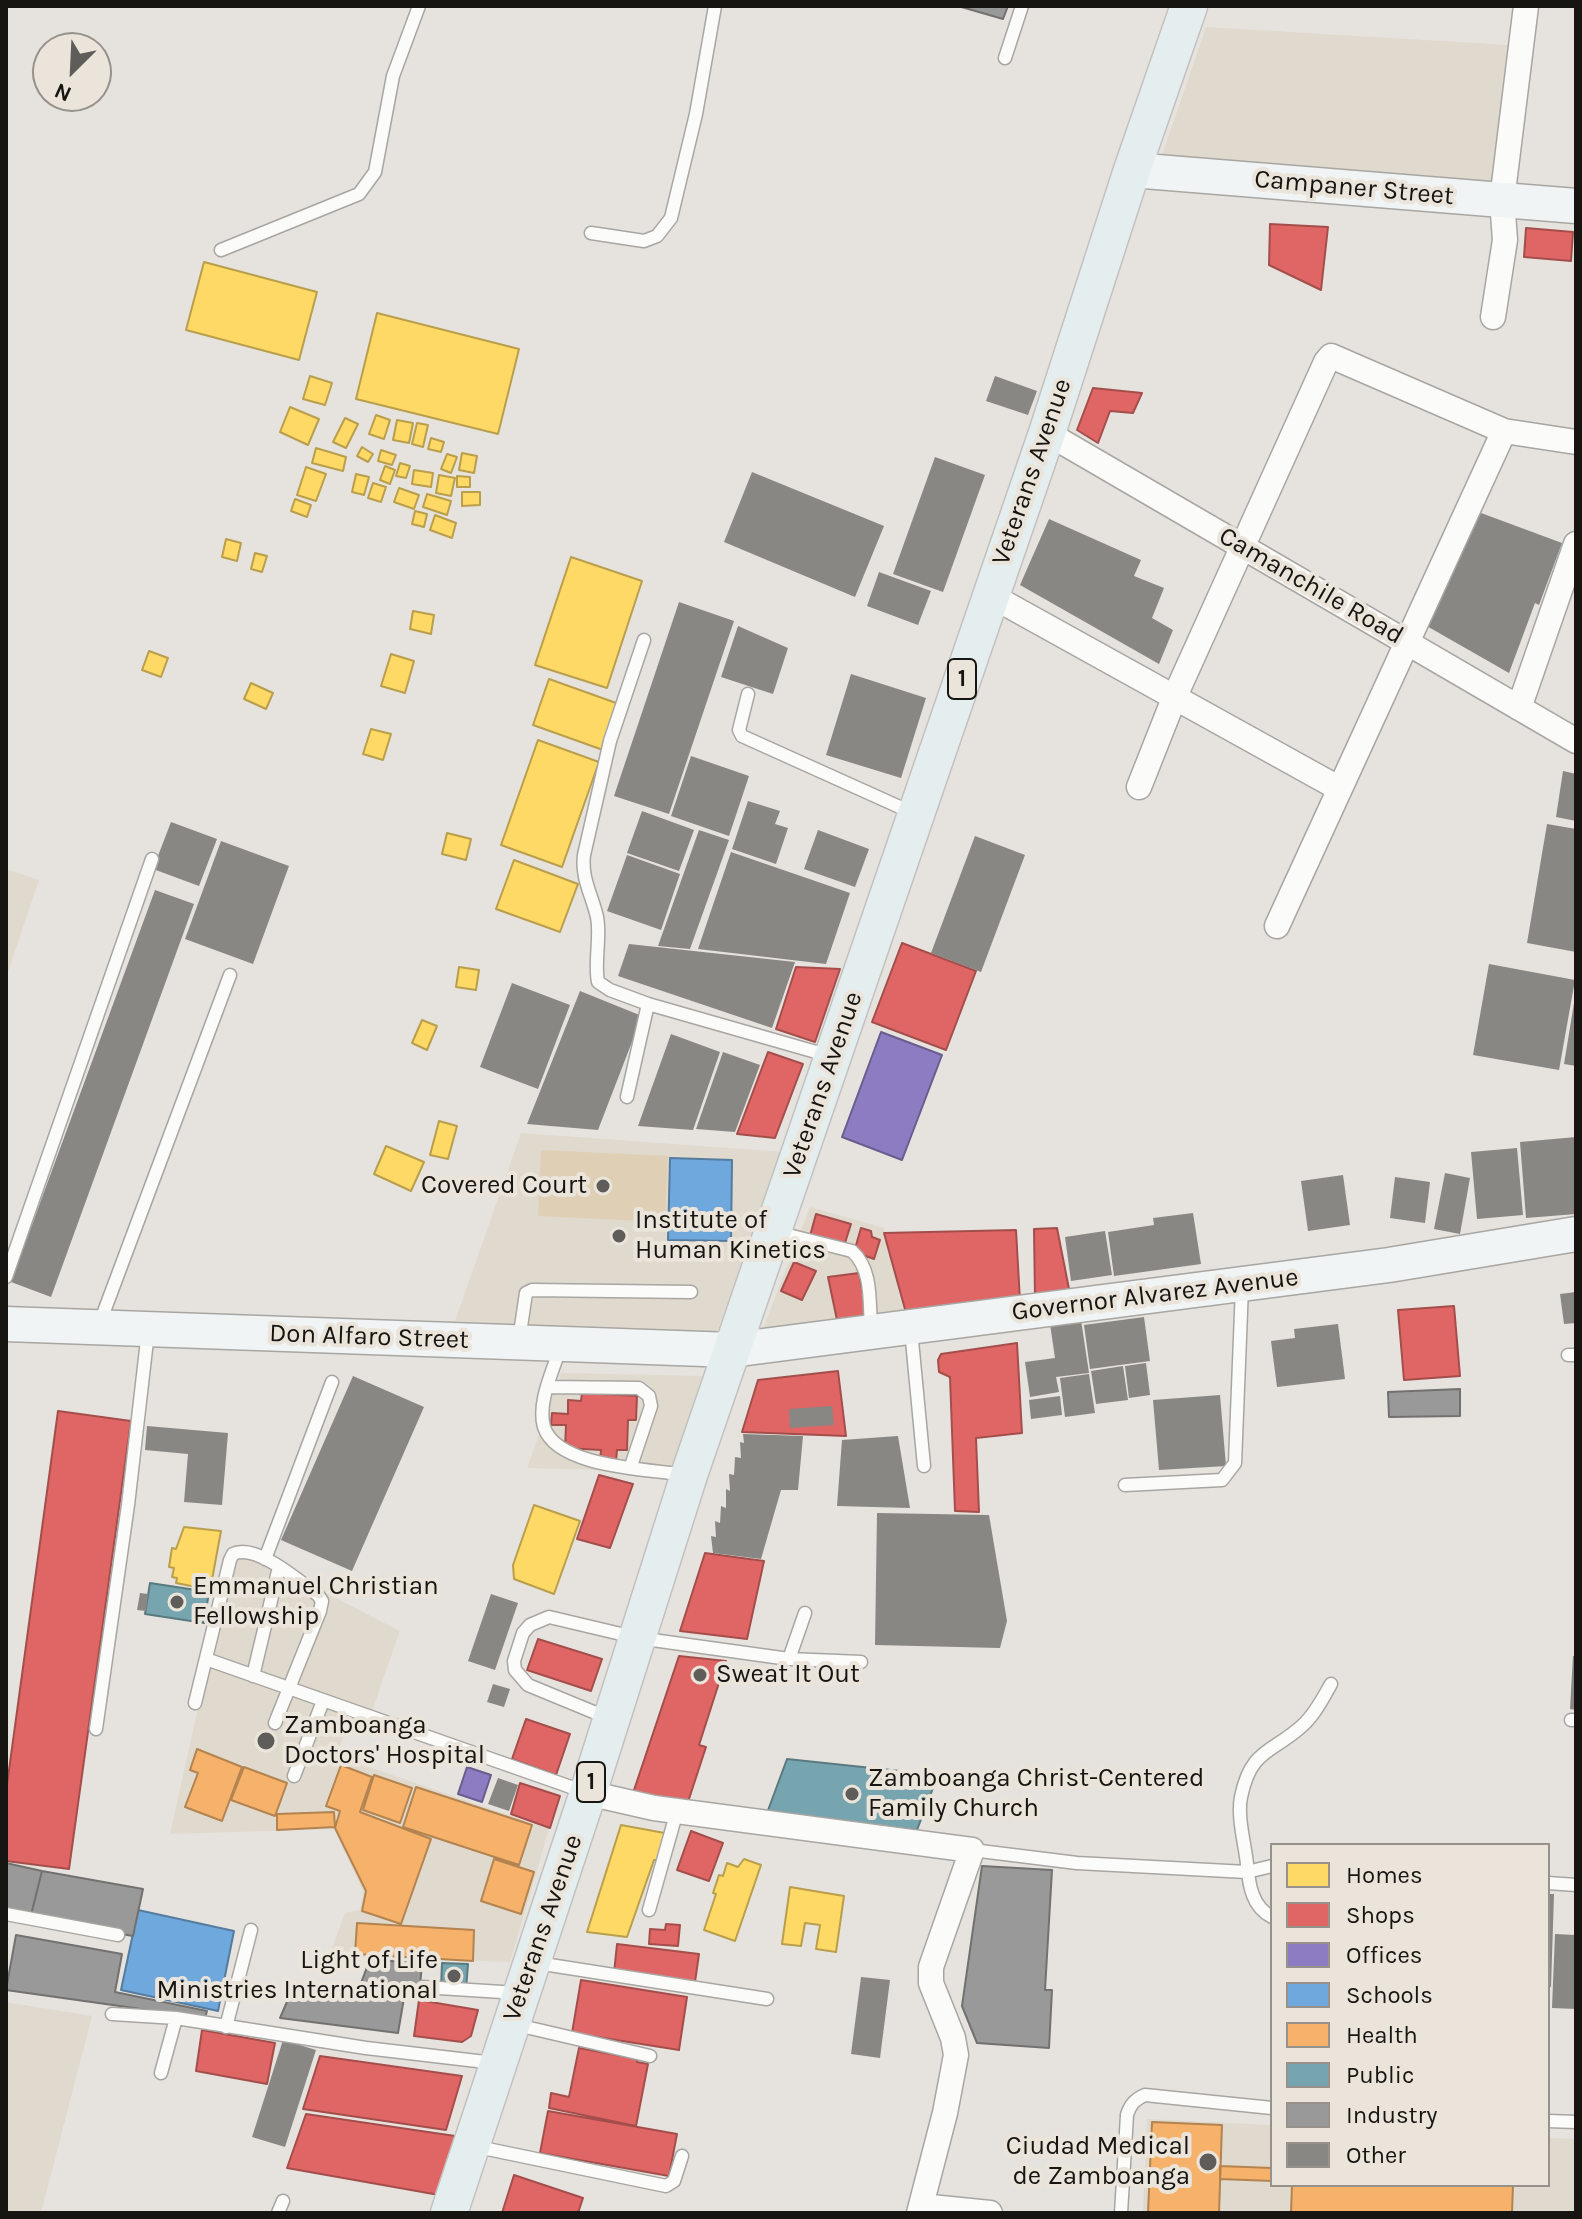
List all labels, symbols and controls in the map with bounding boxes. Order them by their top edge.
north arrow [32,32,112,112]
text: N [51,77,76,107]
street label: Campaner Street [1253,164,1455,212]
street label: Veterans Avenue [985,375,1079,569]
street label: Camanchile Road [1213,520,1409,652]
road number: 1 [948,659,976,699]
street label: Veterans Avenue [776,988,870,1182]
place label: Covered Court [421,1170,587,1202]
marker: Covered Court [594,1177,612,1195]
place label: Institute of Human Kinetics [635,1205,826,1266]
marker: Institute of Human Kinetics [610,1227,628,1245]
street label: Governor Alvarez Avenue [1010,1262,1300,1328]
street label: Don Alfaro Street [269,1318,469,1356]
place label: Emmanuel Christian Fellowship [193,1571,439,1632]
marker: Emmanuel Christian Fellowship [168,1593,186,1611]
place label: Sweat It Out [716,1659,860,1691]
marker: Sweat It Out [691,1666,709,1684]
place label: Zamboanga Doctors' Hospital [284,1710,485,1772]
marker: Zamboanga Doctors' Hospital [255,1730,277,1752]
road number: 1 [577,1762,605,1802]
place label: Zamboanga Christ-Centered Family Church [868,1763,1204,1824]
marker: Zamboanga Christ-Centered Family Church [843,1785,861,1803]
street label: Veterans Avenue [496,1831,590,2025]
legend [1270,1843,1550,2187]
text: Homes [1346,1861,1423,1889]
text: Shops [1346,1901,1415,1929]
text: Offices [1346,1941,1422,1969]
place label: Light of Life Ministries International [156,1945,438,2006]
marker: Light of Life Ministries International [445,1967,463,1985]
text: Schools [1346,1981,1433,2009]
text: Health [1346,2021,1418,2049]
text: Public [1346,2061,1414,2089]
text: Industry [1346,2101,1437,2129]
place label: Ciudad Medical de Zamboanga [1006,2131,1190,2192]
text: Other [1346,2141,1406,2169]
marker: Ciudad Medical de Zamboanga [1197,2151,1219,2173]

